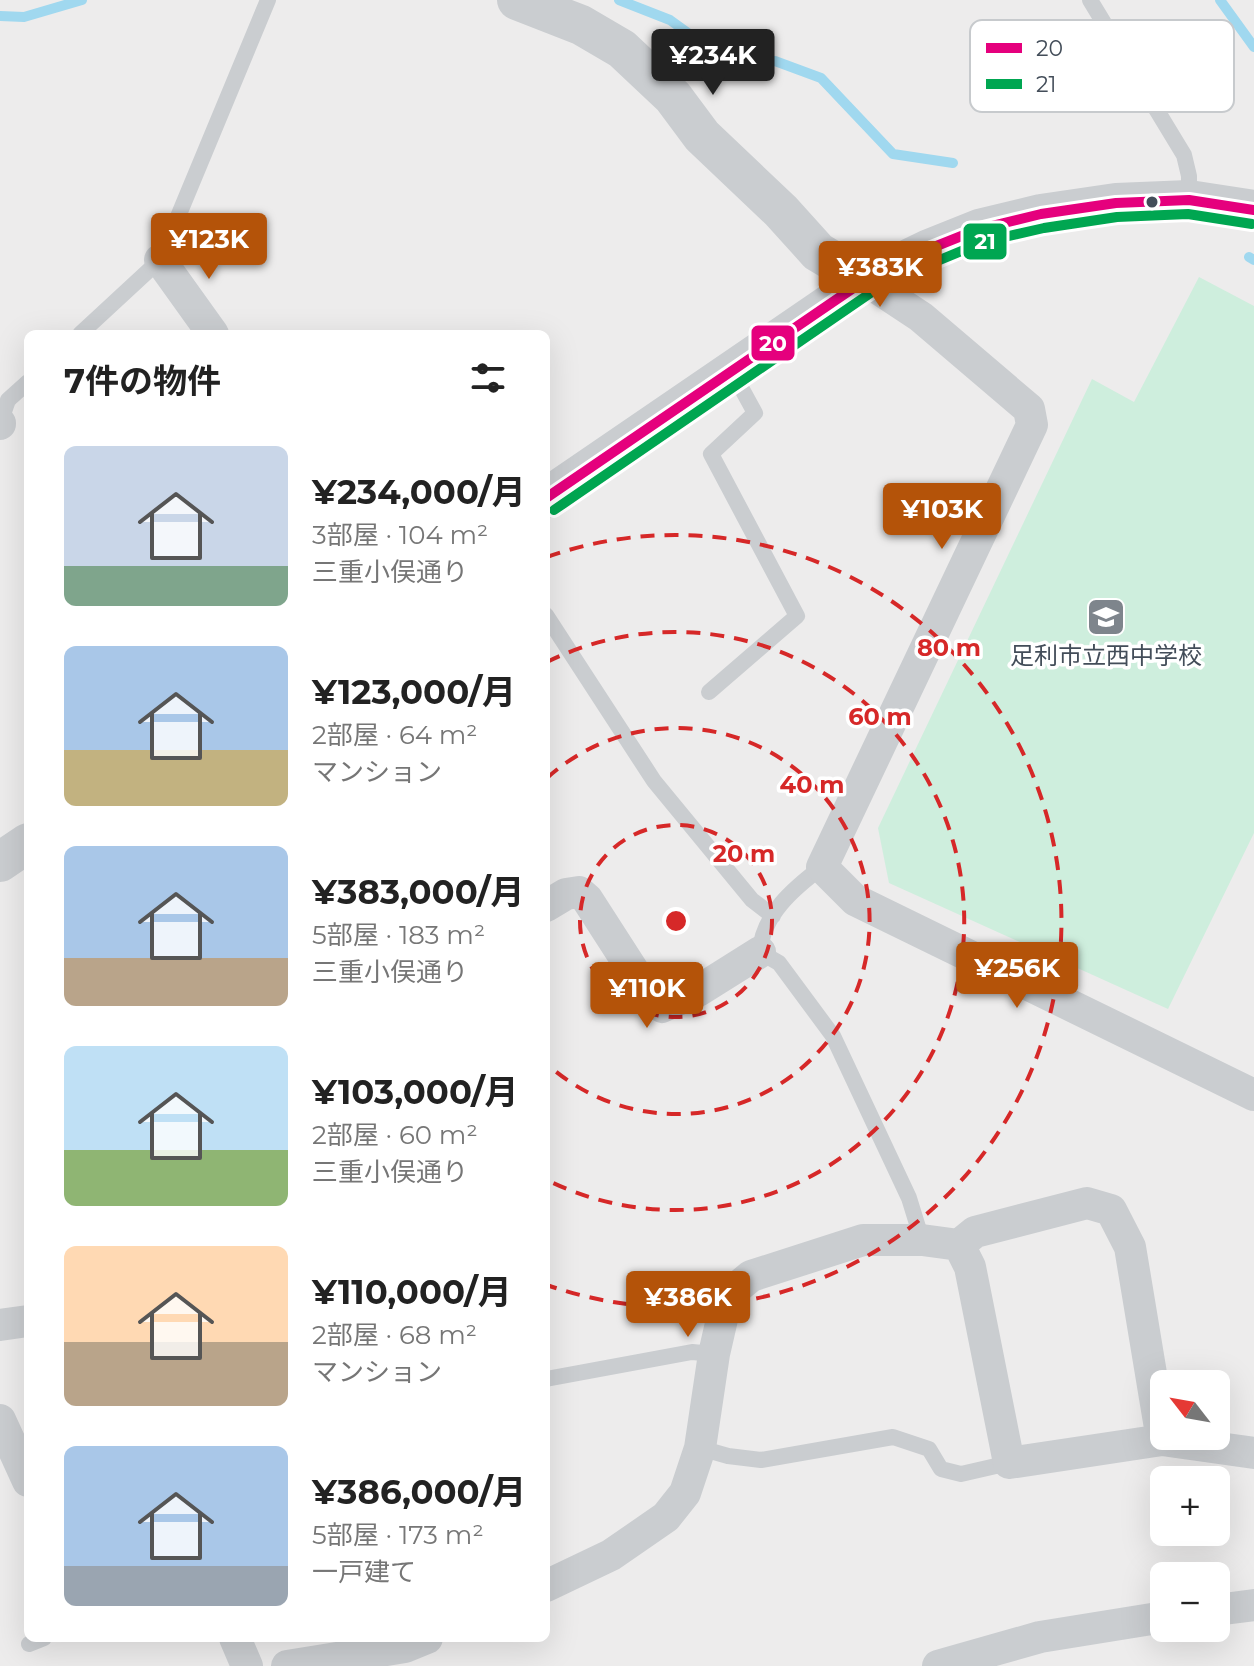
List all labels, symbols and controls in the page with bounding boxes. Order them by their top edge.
legend [970,20,1234,112]
pin: ¥234K [657,29,769,97]
text: 20 [1036,35,1063,62]
text: ¥234K [669,39,757,71]
text: 21 [1036,71,1056,98]
unlabelled marker [1144,194,1160,210]
pin: ¥123K [153,213,265,281]
line badge: 21 [962,222,1008,261]
text: ¥123K [169,223,249,255]
text: 21 [974,228,996,255]
pin: ¥383K [824,241,936,309]
text: ¥383K [837,251,923,283]
line badge: 20 [750,324,796,362]
text: 20 [759,330,787,357]
icon: filters [466,356,510,400]
text: 7件の物件 [64,360,221,402]
text: ¥234,000/月 [312,471,526,513]
icon: home [128,478,224,574]
pin: ¥103K [886,483,998,551]
text: ¥103K [901,493,983,525]
text: 3部屋 · 104 m² [312,519,488,551]
text: 三重小俣通り [312,556,468,588]
school or university icon: 足利市立西中学校 [1085,596,1127,638]
text: 80 m [917,633,981,662]
place label: 足利市立西中学校 [1010,641,1202,670]
text: ¥123,000/月 [312,671,516,713]
icon: home [128,678,224,774]
text: 60 m [848,702,912,731]
text: 2部屋 · 64 m² [312,719,478,751]
text: マンション [312,756,442,788]
text: 40 m [780,770,844,799]
text: 20 m [713,839,775,868]
text: ¥383,000/月 [312,871,524,913]
icon: home [128,878,224,974]
centre of rings [662,907,690,935]
text: 5部屋 · 183 m² [312,919,485,951]
pin: ¥256K [961,942,1073,1010]
text: ¥256K [974,952,1060,984]
text: 三重小俣通り [312,956,468,988]
pin: ¥110K [591,962,703,1030]
text: ¥110K [608,972,686,1004]
text: ¥103,000/月 [312,1071,519,1113]
icon: home [128,1078,224,1174]
text: 2部屋 · 60 m² [312,1119,478,1151]
text: 三重小俣通り [312,1156,468,1188]
text: ¥110,000/月 [312,1271,512,1313]
pin: ¥386K [632,1271,744,1339]
icon: home [128,1278,224,1374]
text: ¥386K [644,1281,732,1313]
text: 2部屋 · 68 m² [312,1319,477,1351]
text: マンション [312,1356,442,1388]
north arrow [1150,1370,1230,1450]
map controls [1150,1370,1230,1642]
button: + [1150,1466,1230,1546]
text: ¥386,000/月 [312,1471,526,1513]
icon: home [128,1478,224,1574]
text: 5部屋 · 173 m² [312,1519,484,1551]
text: 一戸建て [312,1556,416,1588]
button: − [1150,1562,1230,1642]

